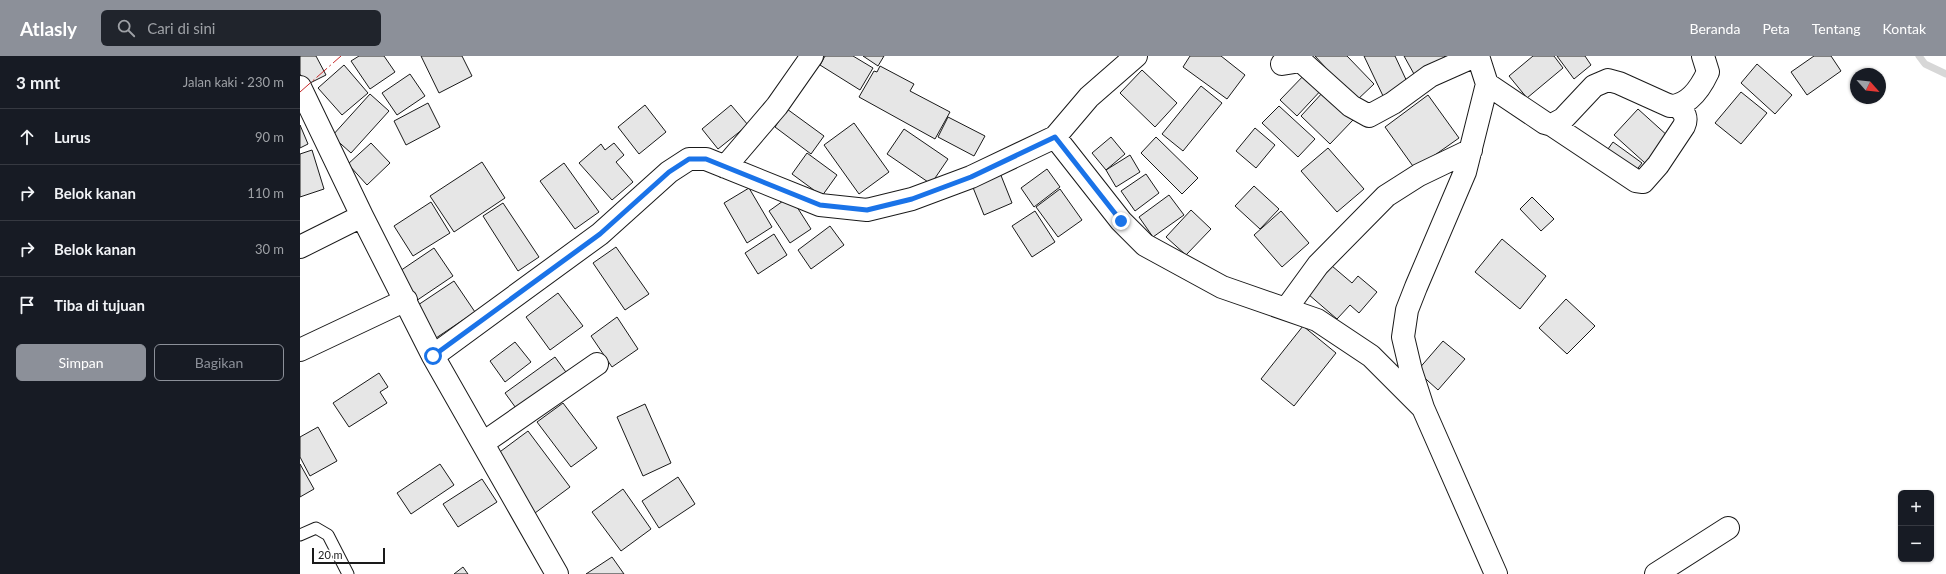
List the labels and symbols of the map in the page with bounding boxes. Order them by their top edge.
north arrow [1850,68,1886,104]
route end [1112,212,1130,230]
route start [424,347,442,365]
scale bar [312,546,385,565]

